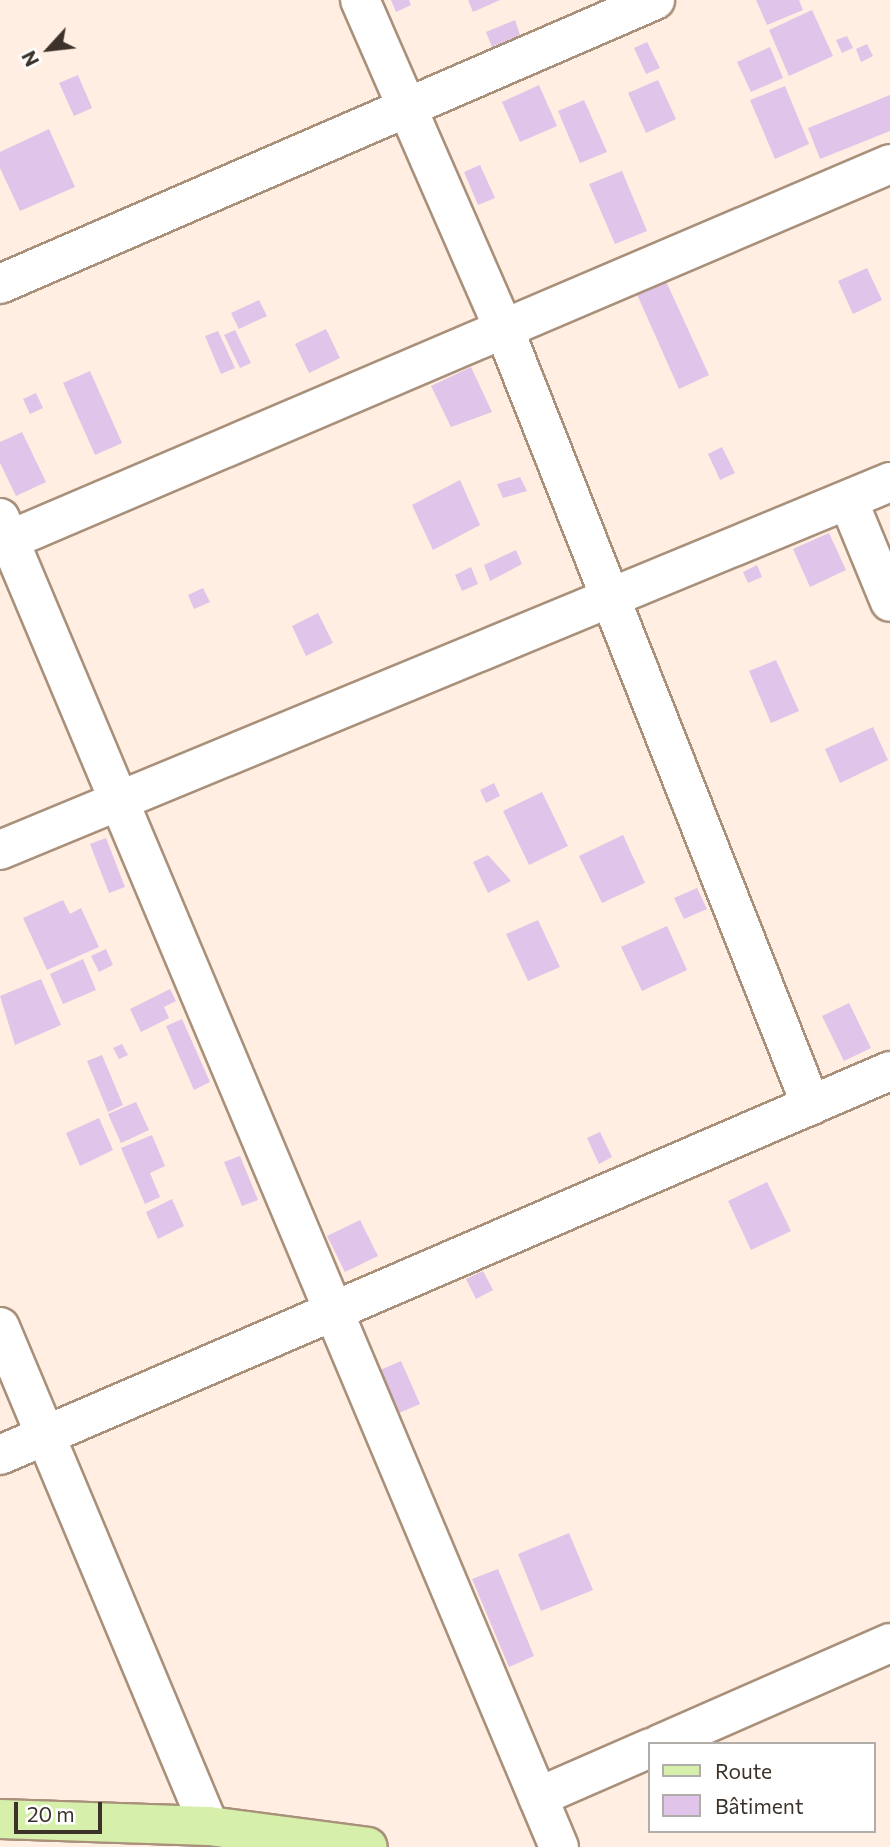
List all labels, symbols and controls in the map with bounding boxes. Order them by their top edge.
north arrow [14,14,84,84]
text: N [16,47,43,70]
legend [648,1742,876,1833]
text: Route [715,1758,772,1783]
scale bar [18,1787,105,1831]
text: Bâtiment [715,1793,804,1818]
text: 20 m [27,1801,75,1826]

